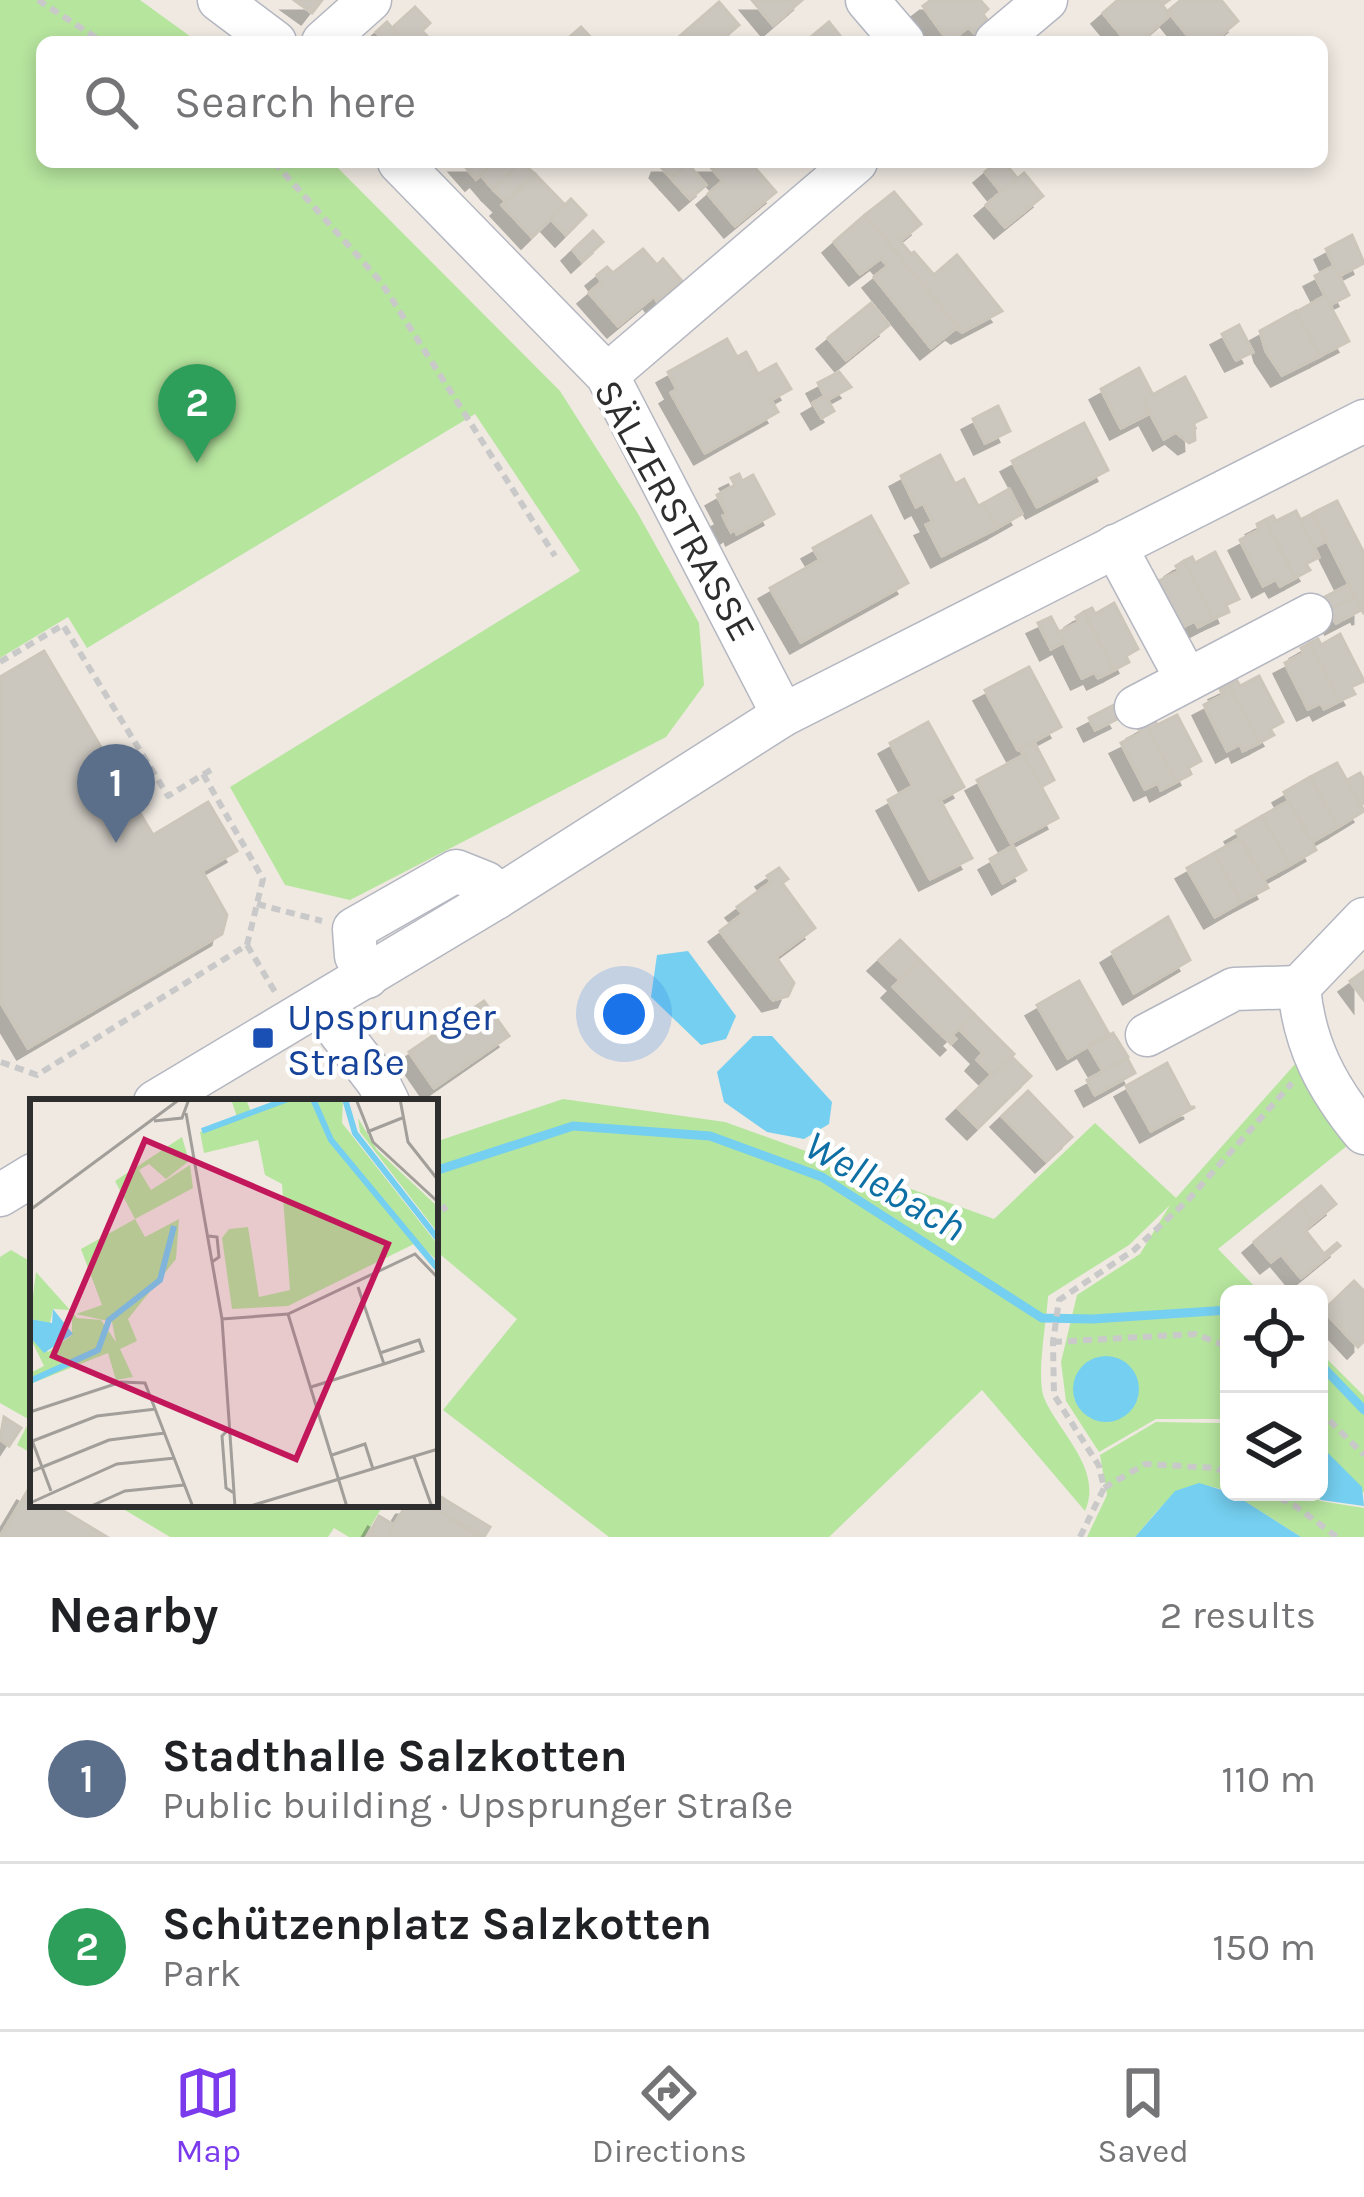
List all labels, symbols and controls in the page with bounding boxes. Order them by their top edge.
search box [36,36,1328,168]
icon: search [78,69,144,135]
text: Search here [174,76,416,128]
pin: 2 [158,364,236,463]
street label: SÄLZERSTRASSE [584,372,766,649]
pin: 1 [77,744,155,843]
your location [594,984,654,1044]
place label: Upsprunger Straße [287,994,497,1085]
marker: Upsprunger Straße [250,1025,276,1051]
inset map [30,1099,438,1507]
water label: Wellebach [796,1120,975,1252]
map controls [1220,1285,1328,1501]
button: locate [1220,1285,1328,1393]
button: layers [1220,1393,1328,1501]
text: Nearby [48,1585,218,1645]
text: 2 results [1160,1592,1316,1638]
text: Stadthalle Salzkotten [162,1730,628,1782]
text: 1 [80,1756,94,1802]
text: 110 m [1221,1756,1316,1802]
text: Public building · Upsprunger Straße [162,1782,793,1828]
text: Schützenplatz Salzkotten [162,1898,712,1950]
text: 2 [75,1924,99,1970]
text: 150 m [1212,1924,1316,1970]
text: Park [162,1950,241,1996]
tab: Map [175,2060,241,2170]
tab: Directions [592,2060,747,2170]
tab: Saved [1098,2060,1189,2170]

